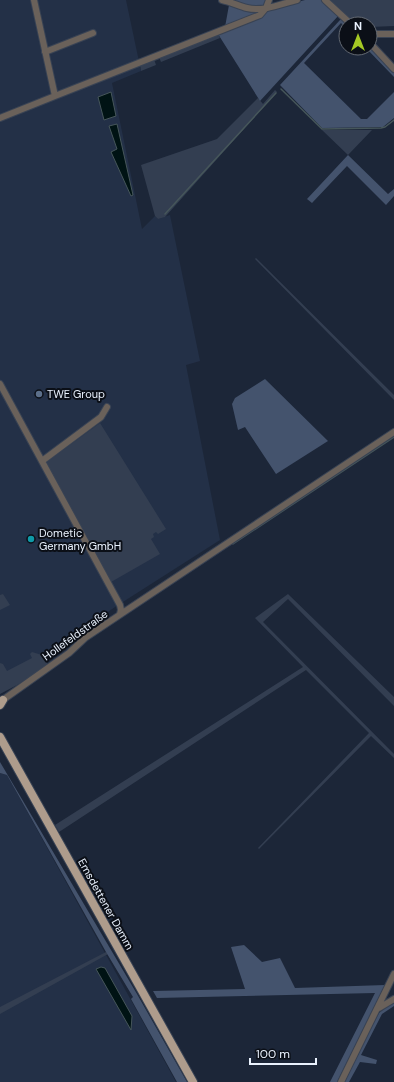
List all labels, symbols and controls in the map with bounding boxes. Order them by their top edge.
north arrow [338,16,378,56]
text: N [354,19,362,33]
place label: TWE Group [47,387,105,401]
marker: TWE Group [34,389,44,399]
place label: Dometic Germany GmbH [39,526,121,553]
marker: Dometic Germany GmbH [26,534,36,544]
street label: Hollefeldstraße [40,607,110,663]
street label: Emsdettener Damm [75,856,137,952]
scale bar [250,1040,316,1066]
text: 100 m [256,1046,290,1062]

